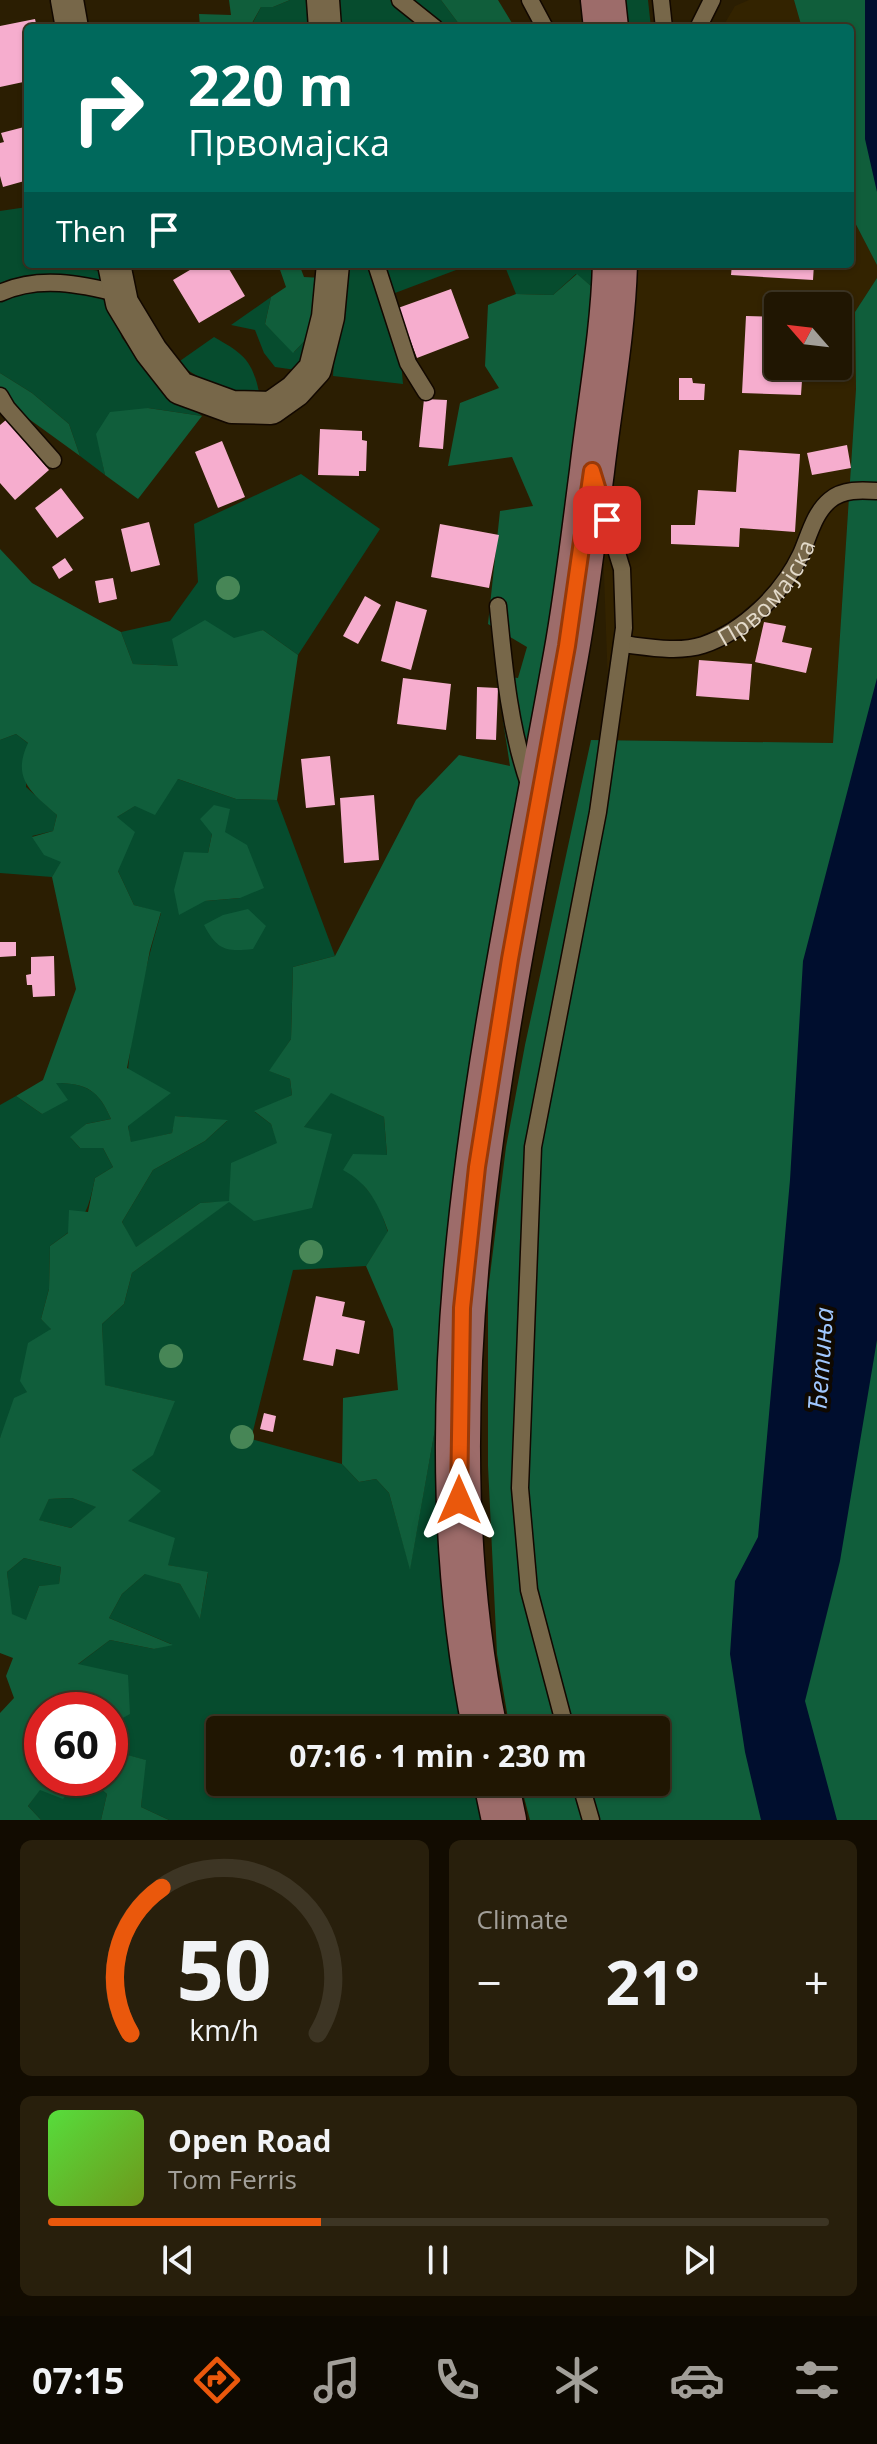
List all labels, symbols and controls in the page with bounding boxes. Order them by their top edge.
text: 220 m [188,46,354,122]
icon: right [56,56,160,160]
text: Првомајска [188,118,390,167]
icon: arrive [142,208,186,252]
text: Then [56,210,126,251]
north arrow [764,292,852,380]
map controls [764,292,852,380]
pin [573,486,641,554]
icon: arrive [585,498,629,542]
street label: Првомајска [711,534,822,653]
water label: Ђетиња [798,1306,842,1412]
position arrow [417,1458,501,1542]
speed limit sign: 60 [24,1692,128,1796]
text: 07:16 · 1 min · 230 m [289,1735,587,1776]
text: Climate [477,1901,568,1937]
text: 50 [177,1911,272,2024]
text: 21° [606,1941,700,2023]
text: − [477,1952,502,2012]
text: + [804,1952,829,2012]
text: km/h [190,2010,259,2049]
text: Open Road [168,2120,332,2161]
text: Tom Ferris [168,2161,297,2197]
icon: previous [156,2238,200,2282]
icon: pause [416,2238,460,2282]
icon: next [677,2238,721,2282]
icon: directions [189,2352,245,2408]
icon: music [309,2352,365,2408]
icon: phone [429,2352,485,2408]
icon: climate [549,2352,605,2408]
icon: car [669,2352,725,2408]
icon: filters [789,2352,845,2408]
text: 07:15 [32,2356,125,2405]

